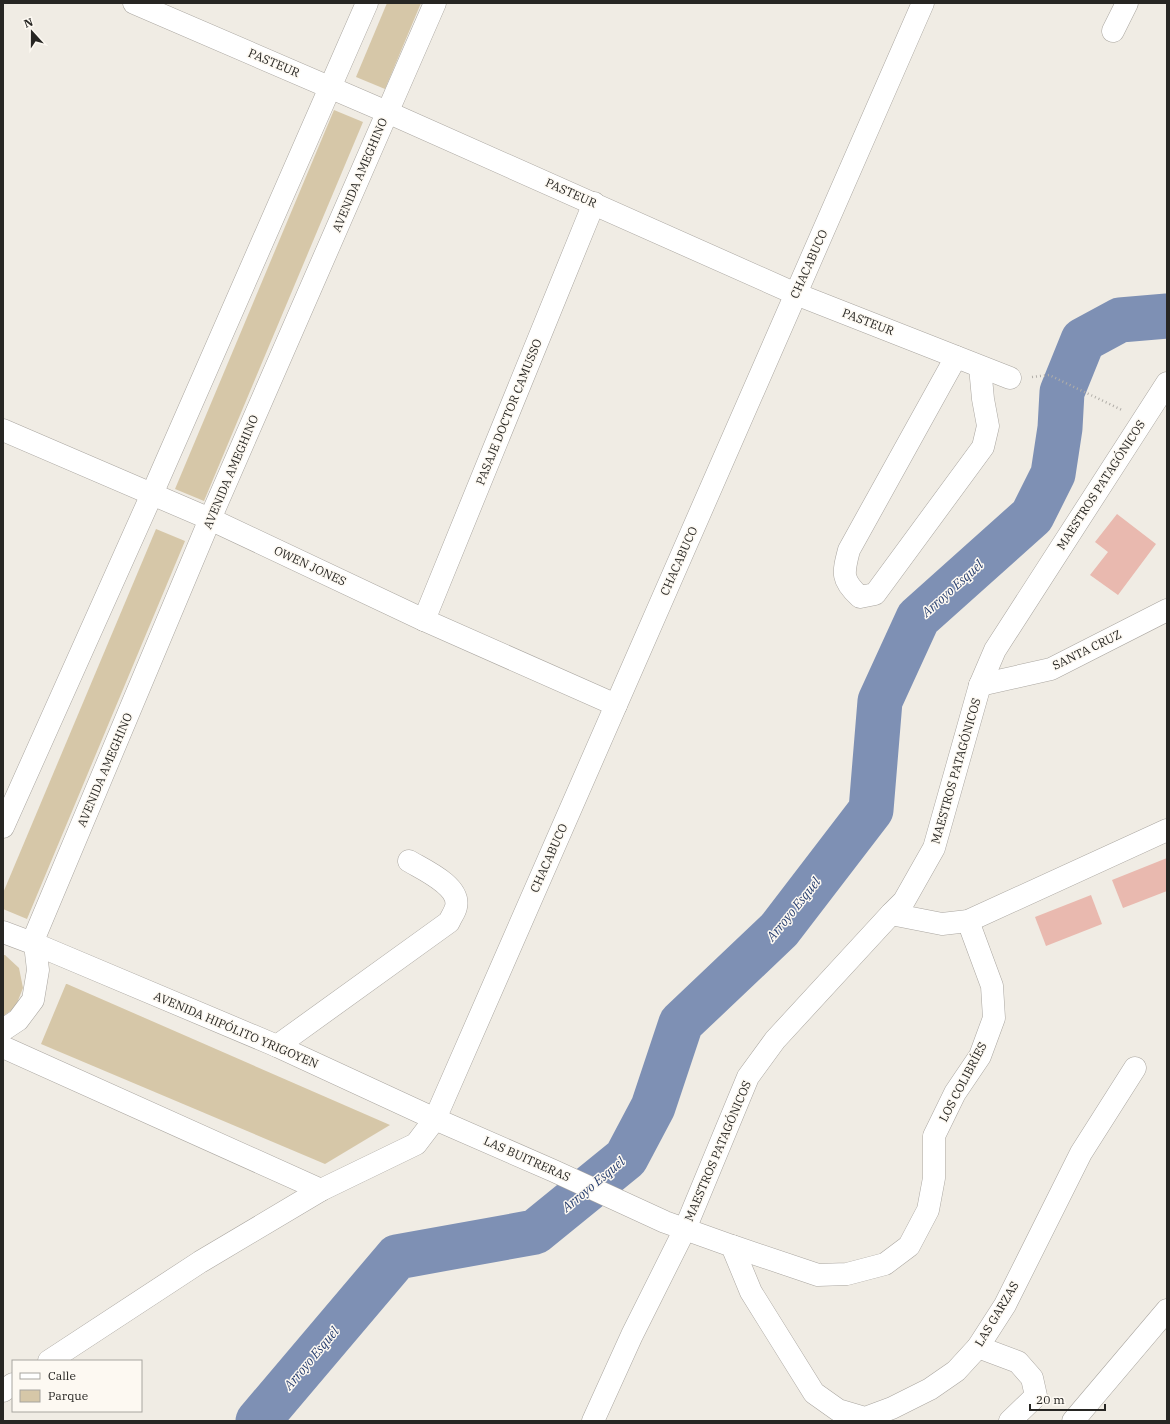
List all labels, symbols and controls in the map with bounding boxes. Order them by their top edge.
north arrow [12,12,52,52]
text: N [22,14,35,31]
street label: PASTEUR [246,45,302,80]
street label: AVENIDA AMEGHINO [329,115,390,234]
street label: PASTEUR [543,175,599,210]
street label: CHACABUCO [787,227,830,301]
street label: PASTEUR [840,305,896,338]
street label: PASAJE DOCTOR CAMUSSO [472,336,545,487]
street label: AVENIDA AMEGHINO [200,412,261,531]
street label: MAESTROS PATAGÓNICOS [1053,417,1148,552]
street label: CHACABUCO [657,524,700,598]
street label: OWEN JONES [272,542,349,589]
water label: Arroyo Esquel [917,556,987,621]
street label: SANTA CRUZ [1050,626,1124,673]
street label: MAESTROS PATAGÓNICOS [927,696,984,846]
street label: AVENIDA AMEGHINO [74,710,135,829]
street label: CHACABUCO [527,821,570,895]
water label: Arroyo Esquel [762,874,824,945]
street label: AVENIDA HIPÓLITO YRIGOYEN [152,988,321,1071]
street label: LOS COLIBRÍES [935,1039,990,1124]
street label: MAESTROS PATAGÓNICOS [681,1078,754,1223]
street label: LAS BUITRERAS [481,1133,573,1184]
water label: Arroyo Esquel [558,1153,629,1216]
street label: LAS GARZAS [971,1279,1022,1349]
water label: Arroyo Esquel [279,1323,343,1394]
legend [12,1360,142,1412]
text: Calle [48,1368,76,1383]
scale bar [1030,1386,1105,1412]
text: Parque [48,1388,88,1403]
text: 20 m [1036,1392,1065,1407]

